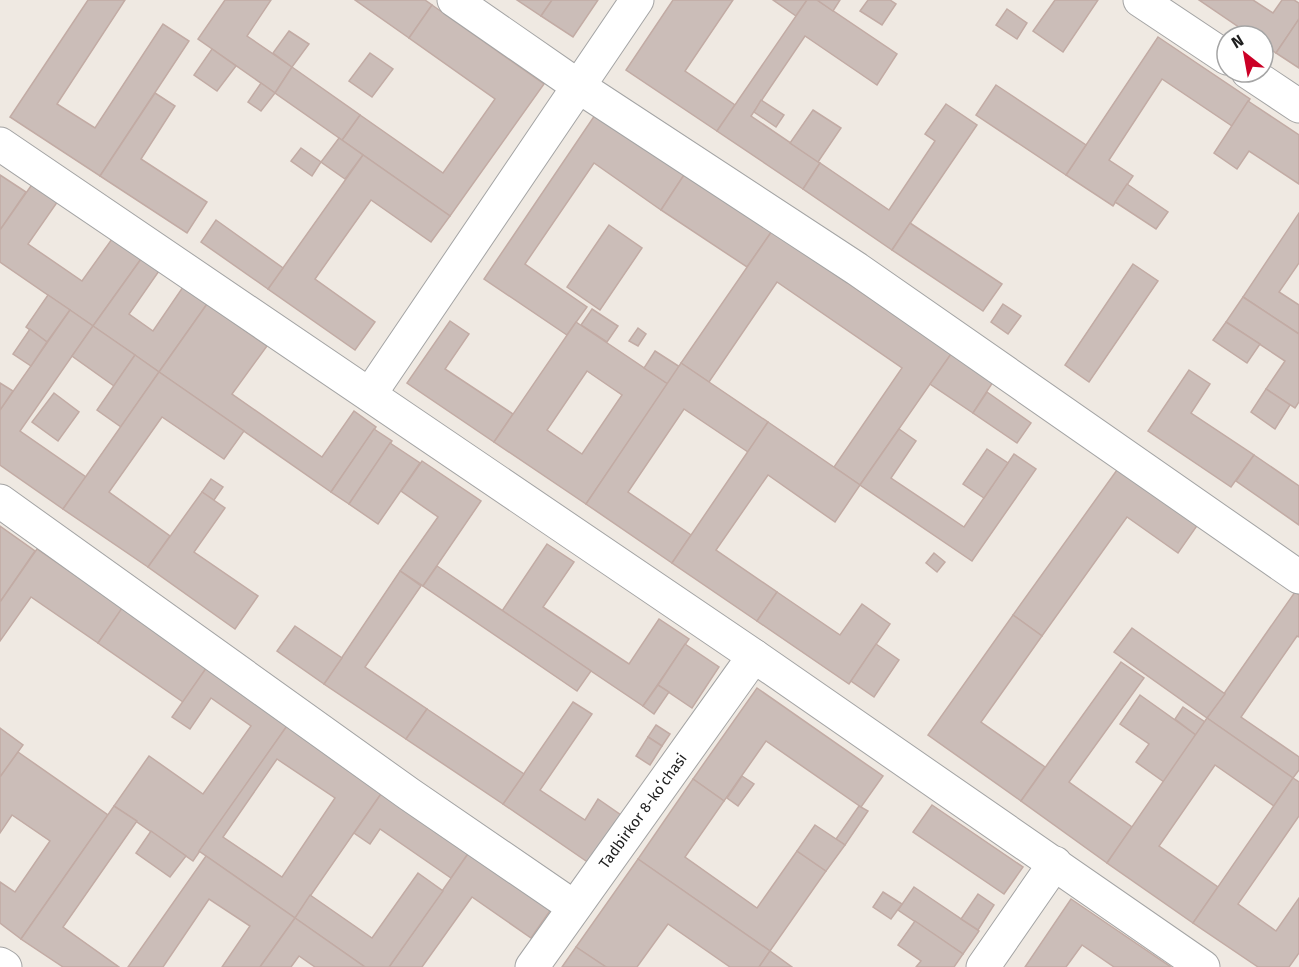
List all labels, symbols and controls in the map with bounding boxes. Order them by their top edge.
north arrow [1215,24,1275,84]
text: N [1228,31,1247,52]
street label: Tadbirkor 8-koʻchasi [595,750,691,872]

